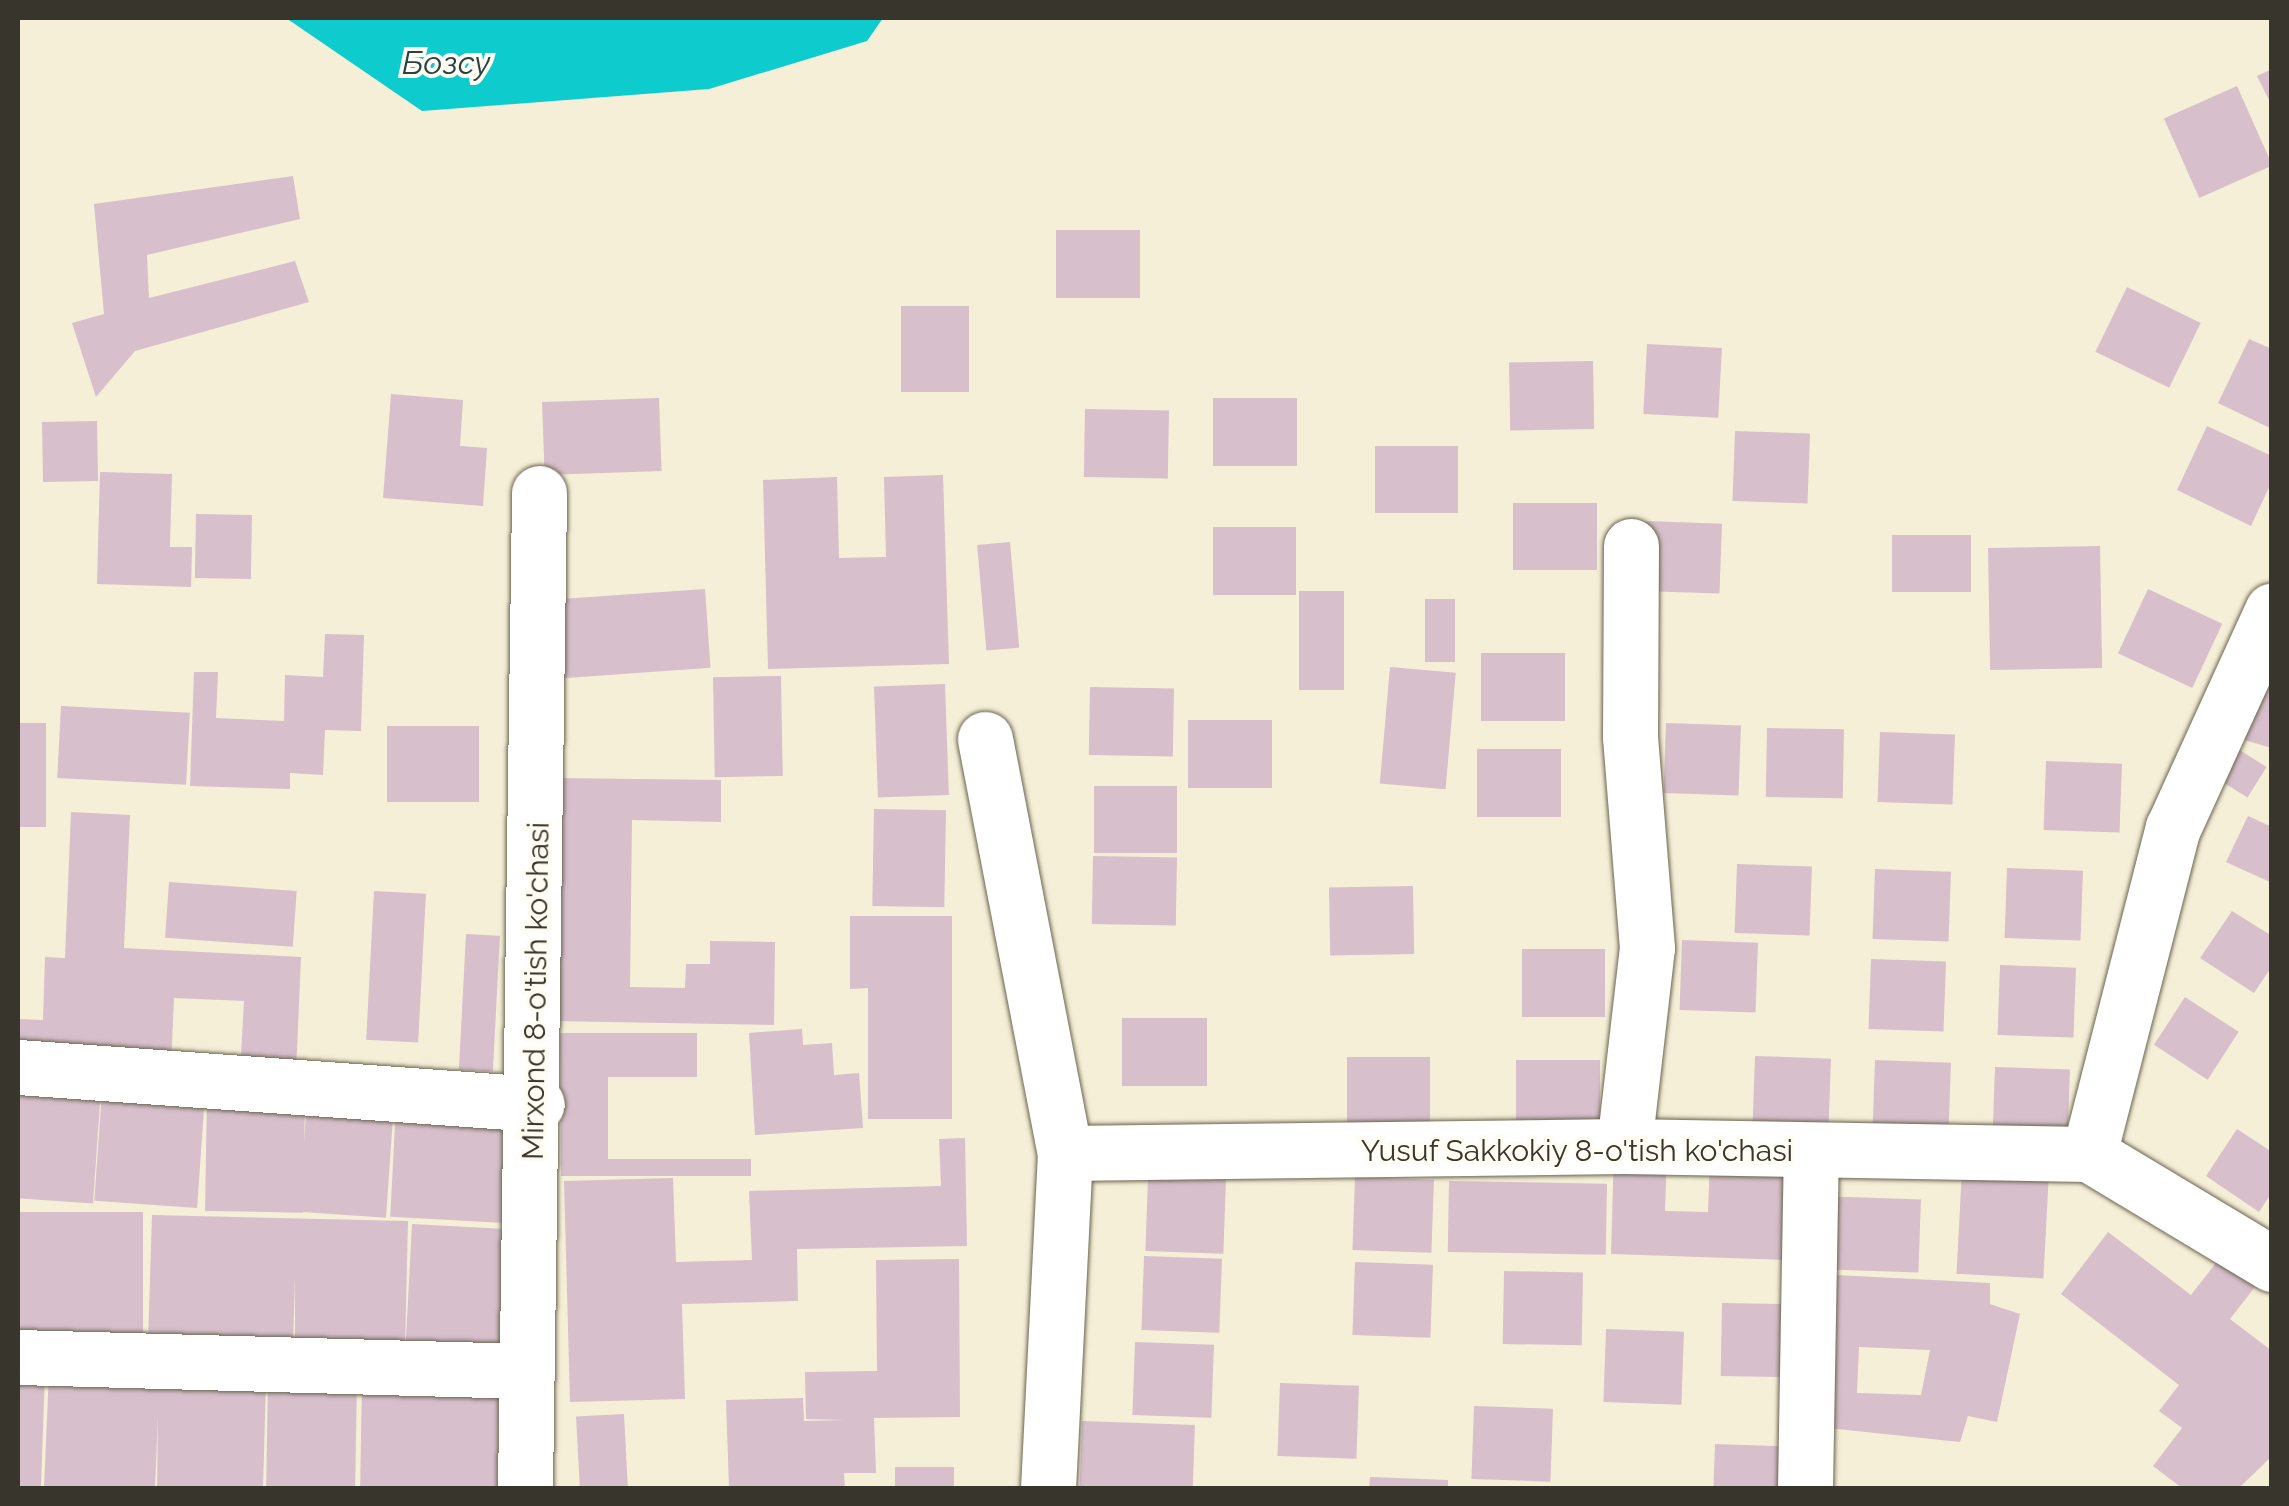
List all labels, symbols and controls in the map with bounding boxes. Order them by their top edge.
water label: Бозсу [402,44,490,82]
street label: Mirxond 8-o'tish ko'chasi [515,822,557,1160]
street label: Yusuf Sakkokiy 8-o'tish ko'chasi [1360,1133,1794,1169]

